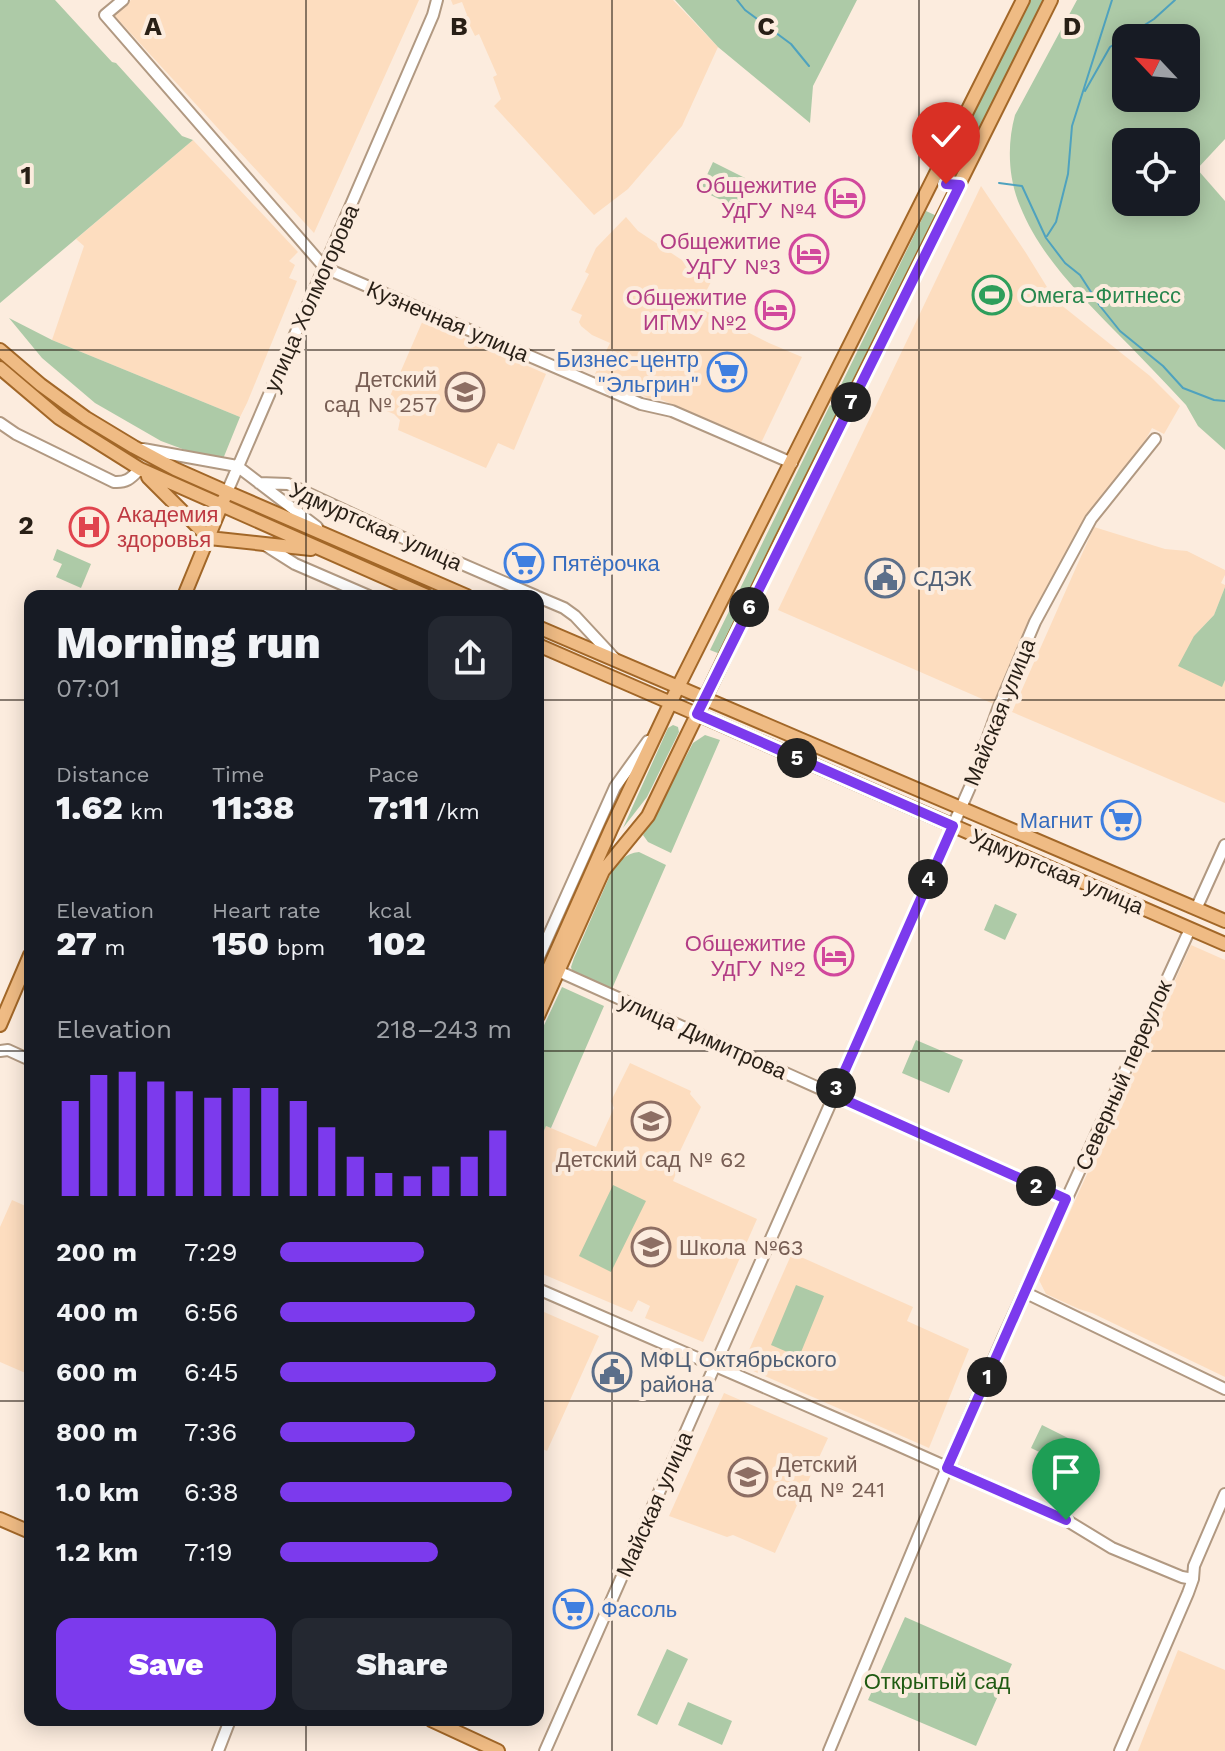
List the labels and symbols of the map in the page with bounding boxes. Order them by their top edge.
text: A [144,11,162,41]
text: B [450,11,468,41]
text: C [757,11,775,41]
text: D [1063,11,1081,41]
north arrow [1112,24,1200,112]
pin [912,102,980,184]
text: 1 [20,160,32,190]
place label: Общежитие УдГУ №4 [696,173,817,223]
hotel icon: Общежитие УдГУ №4 [824,177,866,219]
street label: улица Холмогорова [259,200,364,396]
place label: Общежитие УдГУ №3 [660,229,781,279]
hotel icon: Общежитие УдГУ №3 [788,233,830,275]
sports icon: Омега-Фитнесс [971,274,1013,316]
street label: Кузнечная улица [363,276,533,367]
place label: Омега-Фитнесс [1020,283,1181,308]
place label: Общежитие ИГМУ №2 [626,285,747,335]
hotel icon: Общежитие ИГМУ №2 [754,289,796,331]
place label: Бизнес-центр "Эльгрин" [557,347,699,397]
supermarket icon: Бизнес-центр "Эльгрин" [706,351,748,393]
place label: Детский сад № 257 [324,367,437,417]
school or university icon: Детский сад № 257 [444,371,486,413]
pin: 7 [831,382,871,422]
street label: Удмуртская улица [286,477,467,576]
place label: Академия здоровья [117,502,218,552]
hospital icon: Академия здоровья [68,506,110,548]
text: 2 [18,510,34,540]
supermarket icon: Пятёрочка [503,542,545,584]
place label: Пятёрочка [552,551,661,576]
public building icon: СДЭК [864,557,906,599]
place label: СДЭК [913,566,972,591]
pin: 6 [729,587,769,627]
street label: Майская улица [959,634,1041,789]
pin: 5 [777,738,817,778]
supermarket icon: Магнит [1100,799,1142,841]
place label: Магнит [1020,808,1093,833]
street label: Удмуртская улица [966,824,1148,920]
pin: 4 [908,859,948,899]
place label: Общежитие УдГУ №2 [685,931,806,981]
hotel icon: Общежитие УдГУ №2 [813,935,855,977]
street label: Северный переулок [1070,976,1177,1174]
street label: улица Димитрова [615,988,791,1085]
pin: 3 [816,1068,856,1108]
school or university icon: Детский сад № 62 [630,1100,672,1142]
place label: Детский сад № 62 [556,1147,746,1172]
pin: 2 [1016,1166,1056,1206]
school or university icon: Школа №63 [630,1226,672,1268]
place label: Школа №63 [679,1235,804,1260]
place label: МФЦ Октябрьского района [640,1347,837,1397]
public building icon: МФЦ Октябрьского района [591,1351,633,1393]
pin: 1 [967,1357,1007,1397]
street label: Майская улица [611,1427,698,1581]
pin [1032,1438,1100,1520]
place label: Детский сад № 241 [776,1452,885,1502]
school or university icon: Детский сад № 241 [727,1456,769,1498]
supermarket icon: Фасоль [552,1588,594,1630]
place label: Фасоль [601,1597,677,1622]
park label: Открытый сад [864,1669,1010,1694]

